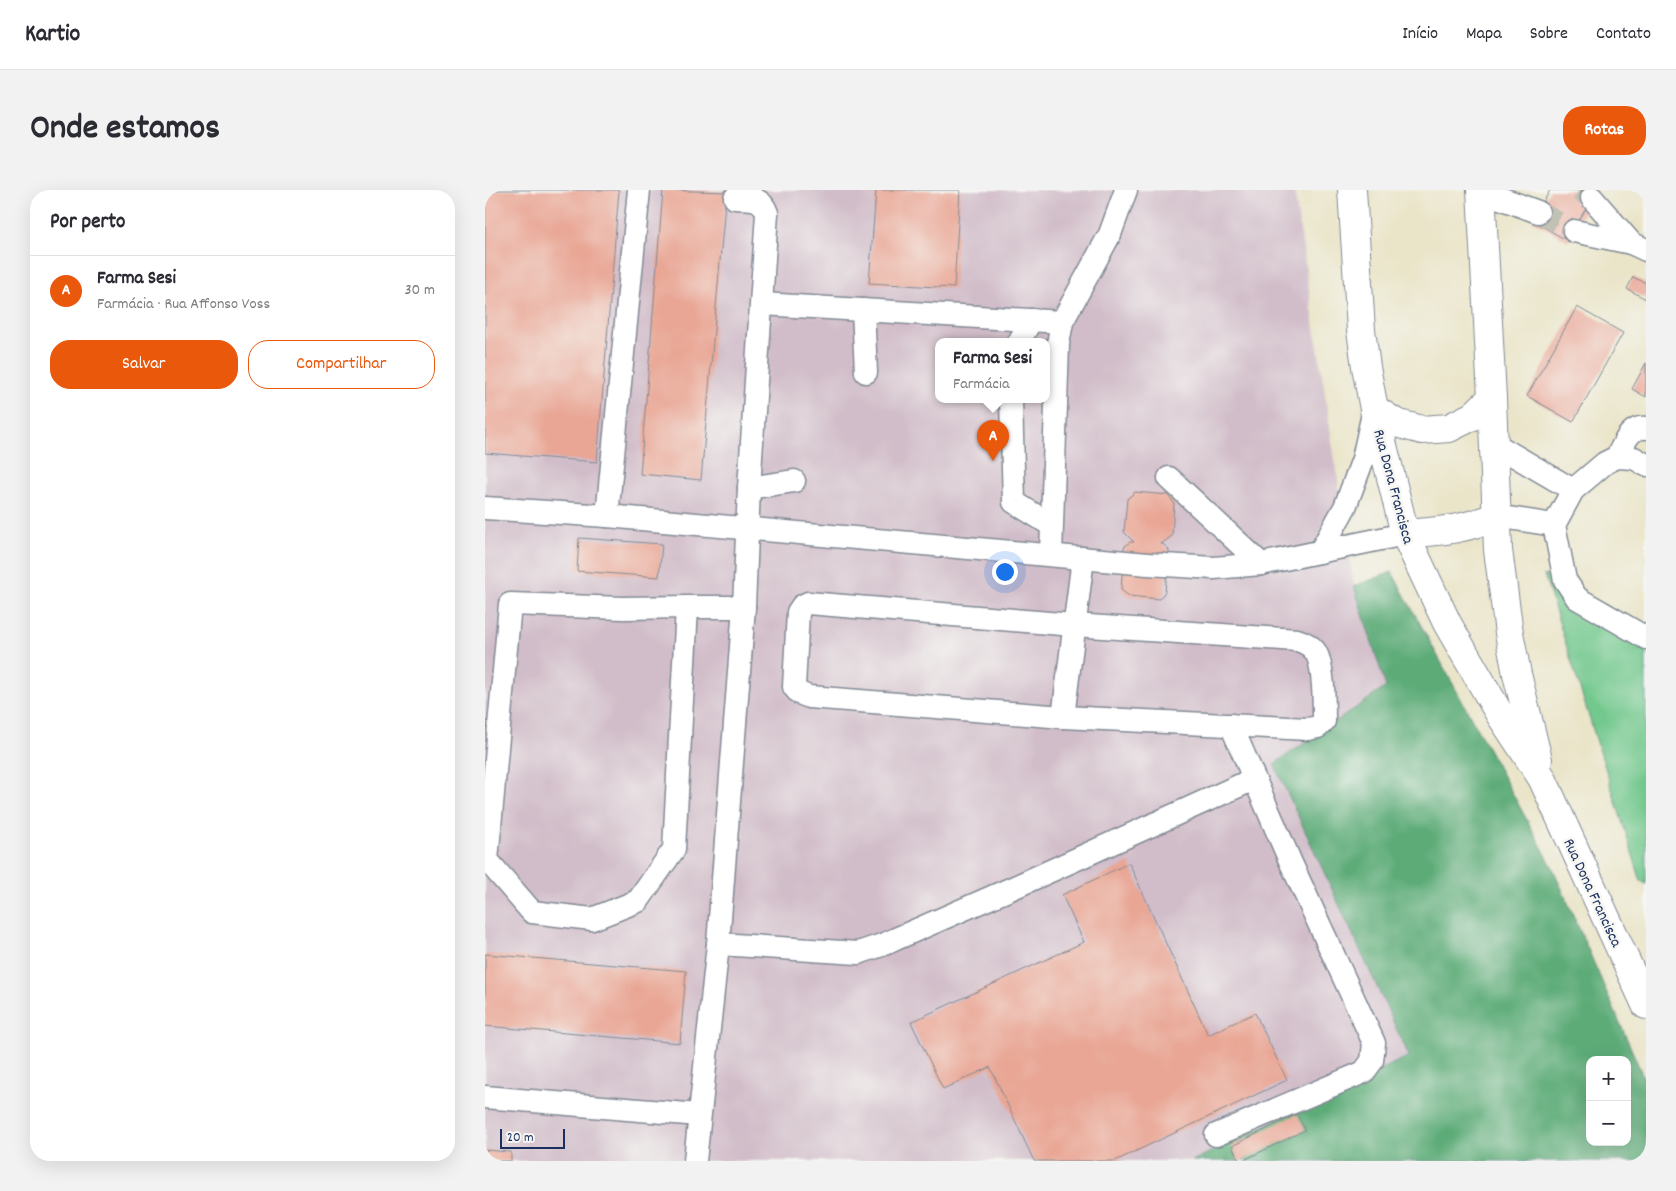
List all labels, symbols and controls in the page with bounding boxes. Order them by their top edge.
text: Kartio [25,18,80,52]
text: Início [1402,22,1438,47]
text: Mapa [1466,22,1502,47]
text: Sobre [1530,22,1568,47]
text: Contato [1596,22,1651,47]
text: Onde estamos [30,105,220,155]
button: Rotas [1563,106,1646,155]
text: Por perto [50,208,125,238]
text: Farma Sesi [97,266,176,293]
text: A [62,279,70,302]
text: 30 m [405,279,435,302]
text: Farmácia · Rua Affonso Voss [97,293,270,316]
popup [935,338,1050,403]
button: Salvar [50,340,238,389]
button: Compartilhar [248,340,435,389]
text: Farma Sesi [953,346,1032,373]
text: Farmácia [953,373,1009,396]
pin: A [977,420,1009,461]
street label: Rua Dona Francisca [1366,427,1419,547]
your location [992,559,1018,585]
street label: Rua Dona Francisca [1556,835,1627,952]
map controls [1586,1056,1631,1146]
button: + [1586,1056,1631,1101]
button: − [1586,1101,1631,1146]
scale bar [500,1126,565,1149]
text: 20 m [507,1128,534,1148]

